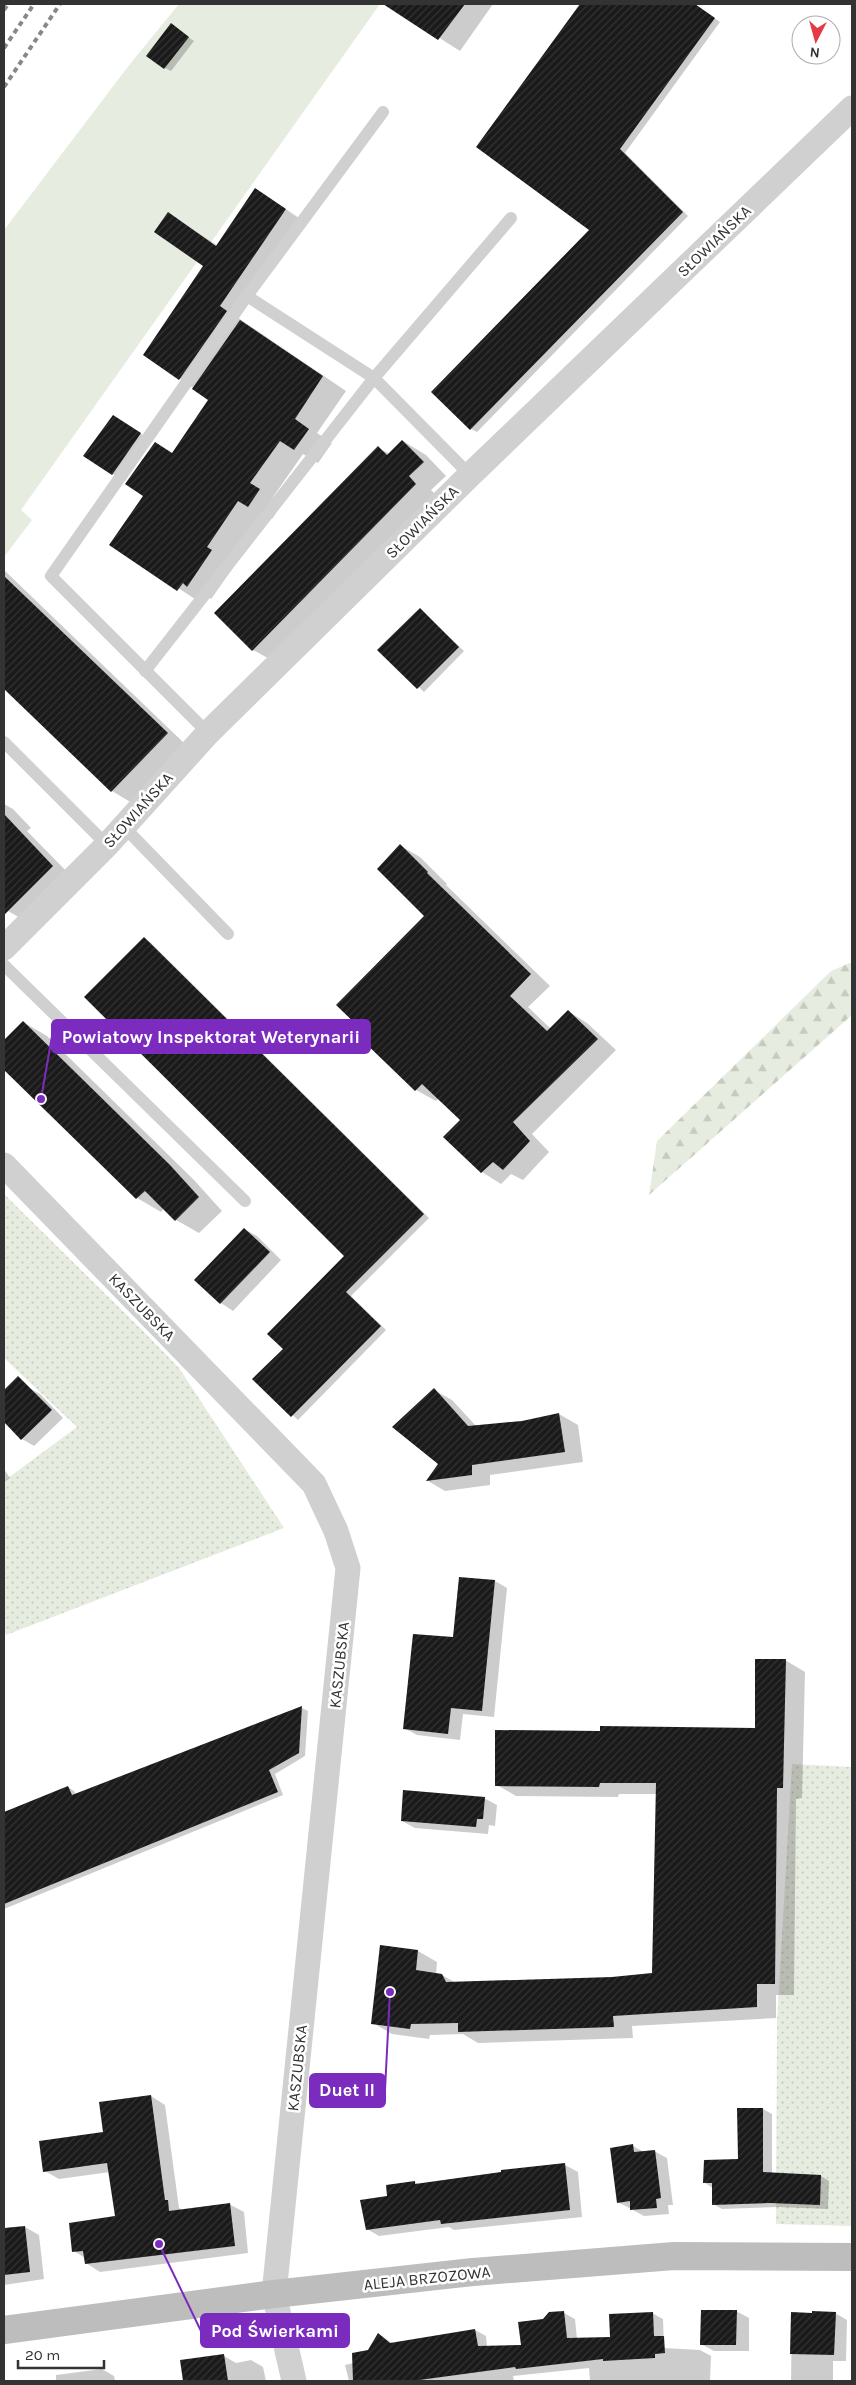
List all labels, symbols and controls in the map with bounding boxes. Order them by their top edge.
north arrow [791,15,841,65]
text: N [809,43,821,61]
street label: SŁOWIAŃSKA [673,201,755,281]
street label: SŁOWIAŃSKA [382,482,462,562]
street label: SŁOWIAŃSKA [99,768,177,852]
callout: Powiatowy Inspektorat Weterynarii [52,1020,370,1053]
text: Powiatowy Inspektorat Weterynarii [62,1026,360,1048]
street label: KASZUBSKA [105,1269,179,1345]
street label: KASZUBSKA [325,1621,353,1709]
street label: KASZUBSKA [283,2024,311,2112]
callout: Duet II [310,2074,385,2107]
text: Duet II [319,2079,375,2101]
street label: ALEJA BRZOZOWA [363,2262,491,2294]
callout: Pod Świerkami [201,2314,349,2347]
text: Pod Świerkami [211,2319,339,2342]
scale bar [18,2338,104,2370]
text: 20 m [25,2346,60,2364]

